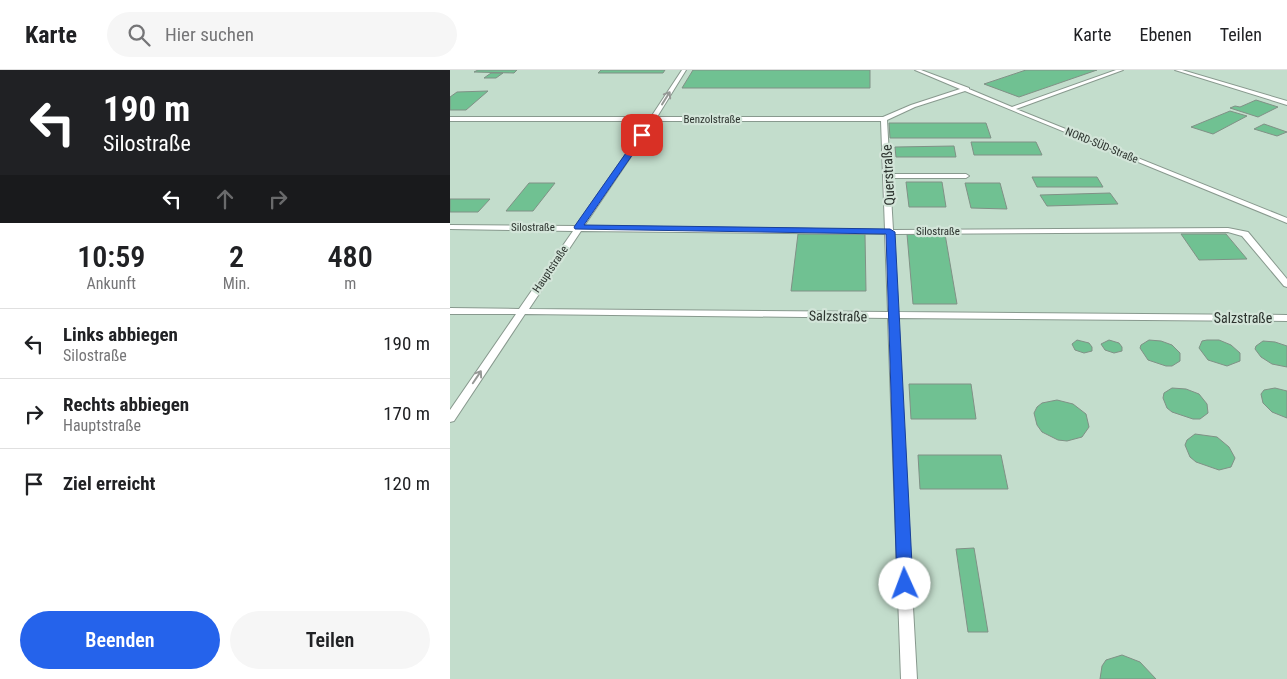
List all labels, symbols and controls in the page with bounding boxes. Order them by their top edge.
search box [107,12,457,57]
text: Karte [25,21,77,49]
icon: search [125,21,153,49]
text: Hier suchen [165,23,254,46]
text: Karte [1073,24,1112,45]
text: Ebenen [1140,24,1192,45]
text: Teilen [1220,24,1262,45]
text: 190 m [103,89,190,130]
icon: left [20,90,85,155]
one-way arrow [661,91,672,105]
street label: Benzolstraße [684,113,740,126]
pin [621,114,663,156]
icon: arrive [628,121,656,149]
street label: NORD-SÜD-Straße [1063,125,1140,166]
text: Silostraße [103,131,191,156]
street label: Querstraße [878,144,898,206]
icon: left [158,185,186,213]
icon: ahead [211,185,239,213]
icon: right [264,185,292,213]
street label: Silostraße [511,221,555,234]
street label: Silostraße [916,225,960,238]
text: 10:59 [77,239,145,274]
text: 2 [229,239,244,274]
text: 480 [328,239,373,274]
street label: Hauptstraße [530,243,571,295]
text: Ankunft [87,274,136,293]
text: Min. [223,274,250,293]
text: m [344,274,356,293]
street label: Salzstraße [809,307,868,325]
street label: Salzstraße [1214,310,1273,326]
text: Links abbiegen [63,323,178,346]
icon: left [20,330,48,358]
text: 190 m [383,332,430,355]
text: Silostraße [63,346,127,365]
one-way arrow [472,371,482,385]
text: Rechts abbiegen [63,393,189,416]
icon: right [20,400,48,428]
text: 170 m [383,402,430,425]
text: Hauptstraße [63,416,141,435]
icon: arrive [20,470,48,498]
text: Ziel erreicht [63,472,155,495]
text: 120 m [383,472,430,495]
position arrow [878,557,930,609]
button: Beenden [20,611,220,669]
button: Teilen [230,611,430,669]

